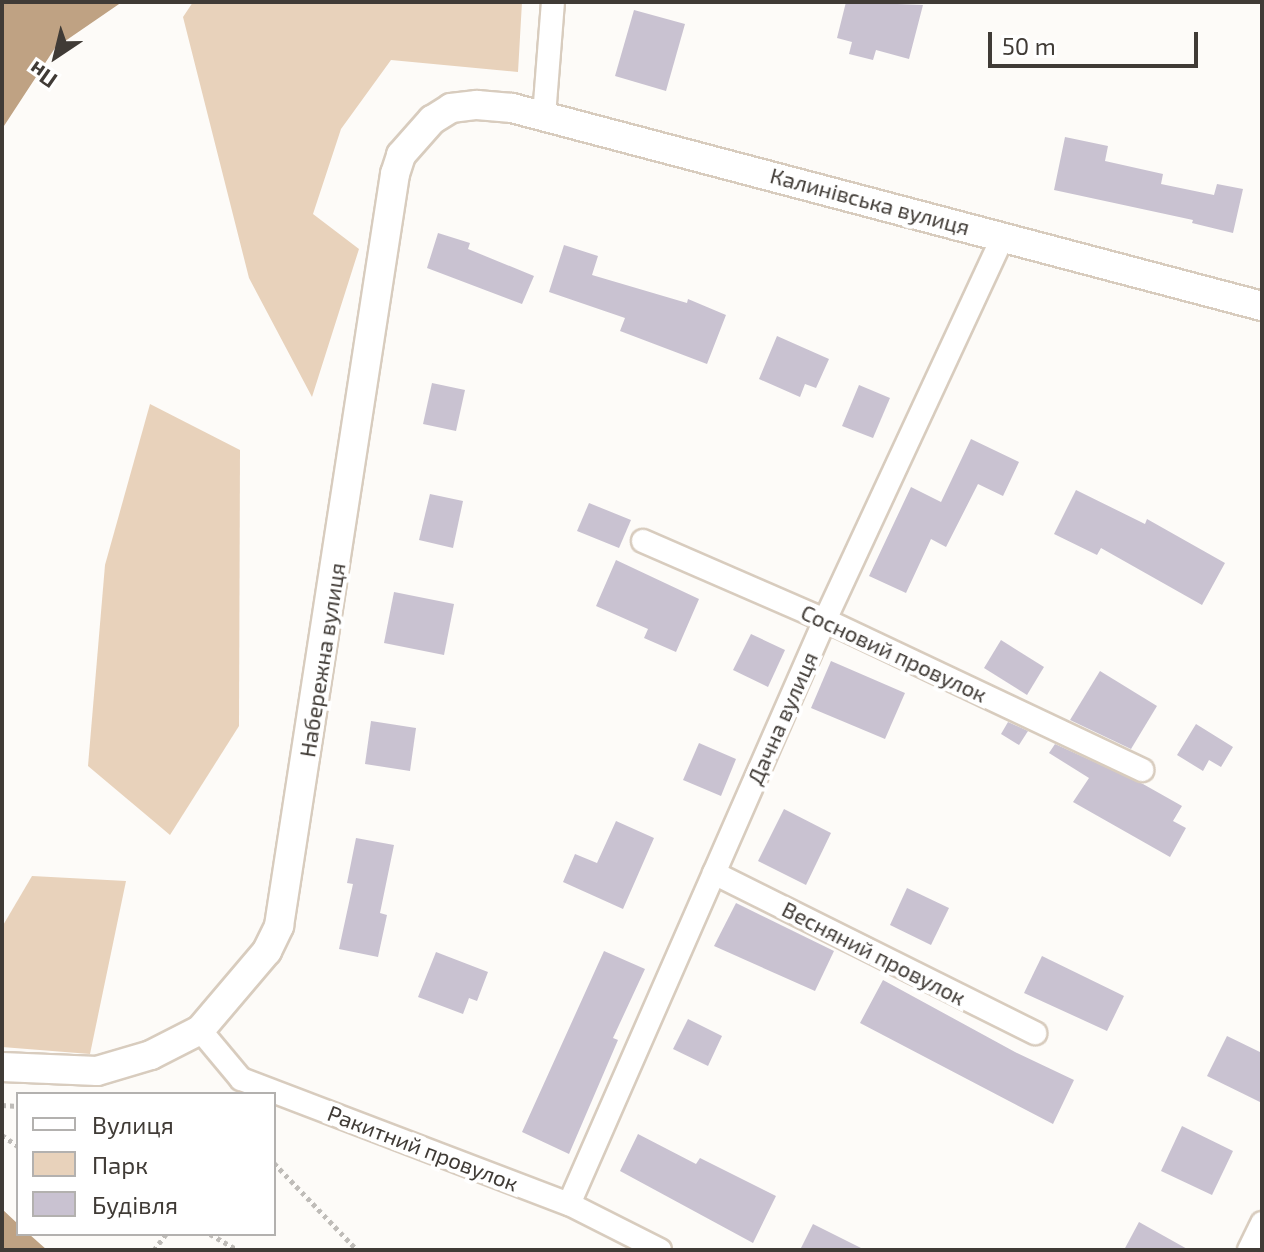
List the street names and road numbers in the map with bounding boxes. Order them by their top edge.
street label: Калинівська вулиця [767,162,973,240]
street label: Набережна вулиця [294,561,350,759]
street label: Сосновий провулок [797,598,991,708]
street label: Дачна вулиця [741,648,823,788]
street label: Весняний провулок [778,895,970,1011]
street label: Ракитний провулок [324,1099,522,1197]

